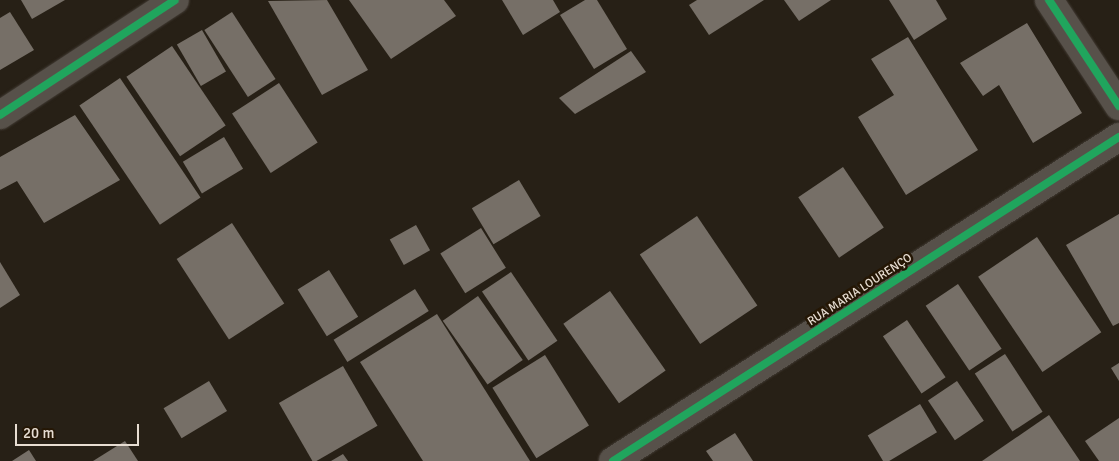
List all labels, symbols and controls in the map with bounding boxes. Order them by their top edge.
street label: RUA MARIA LOURENÇO [805,251,915,329]
scale bar [18,414,141,446]
text: 20 m [23,424,54,442]

